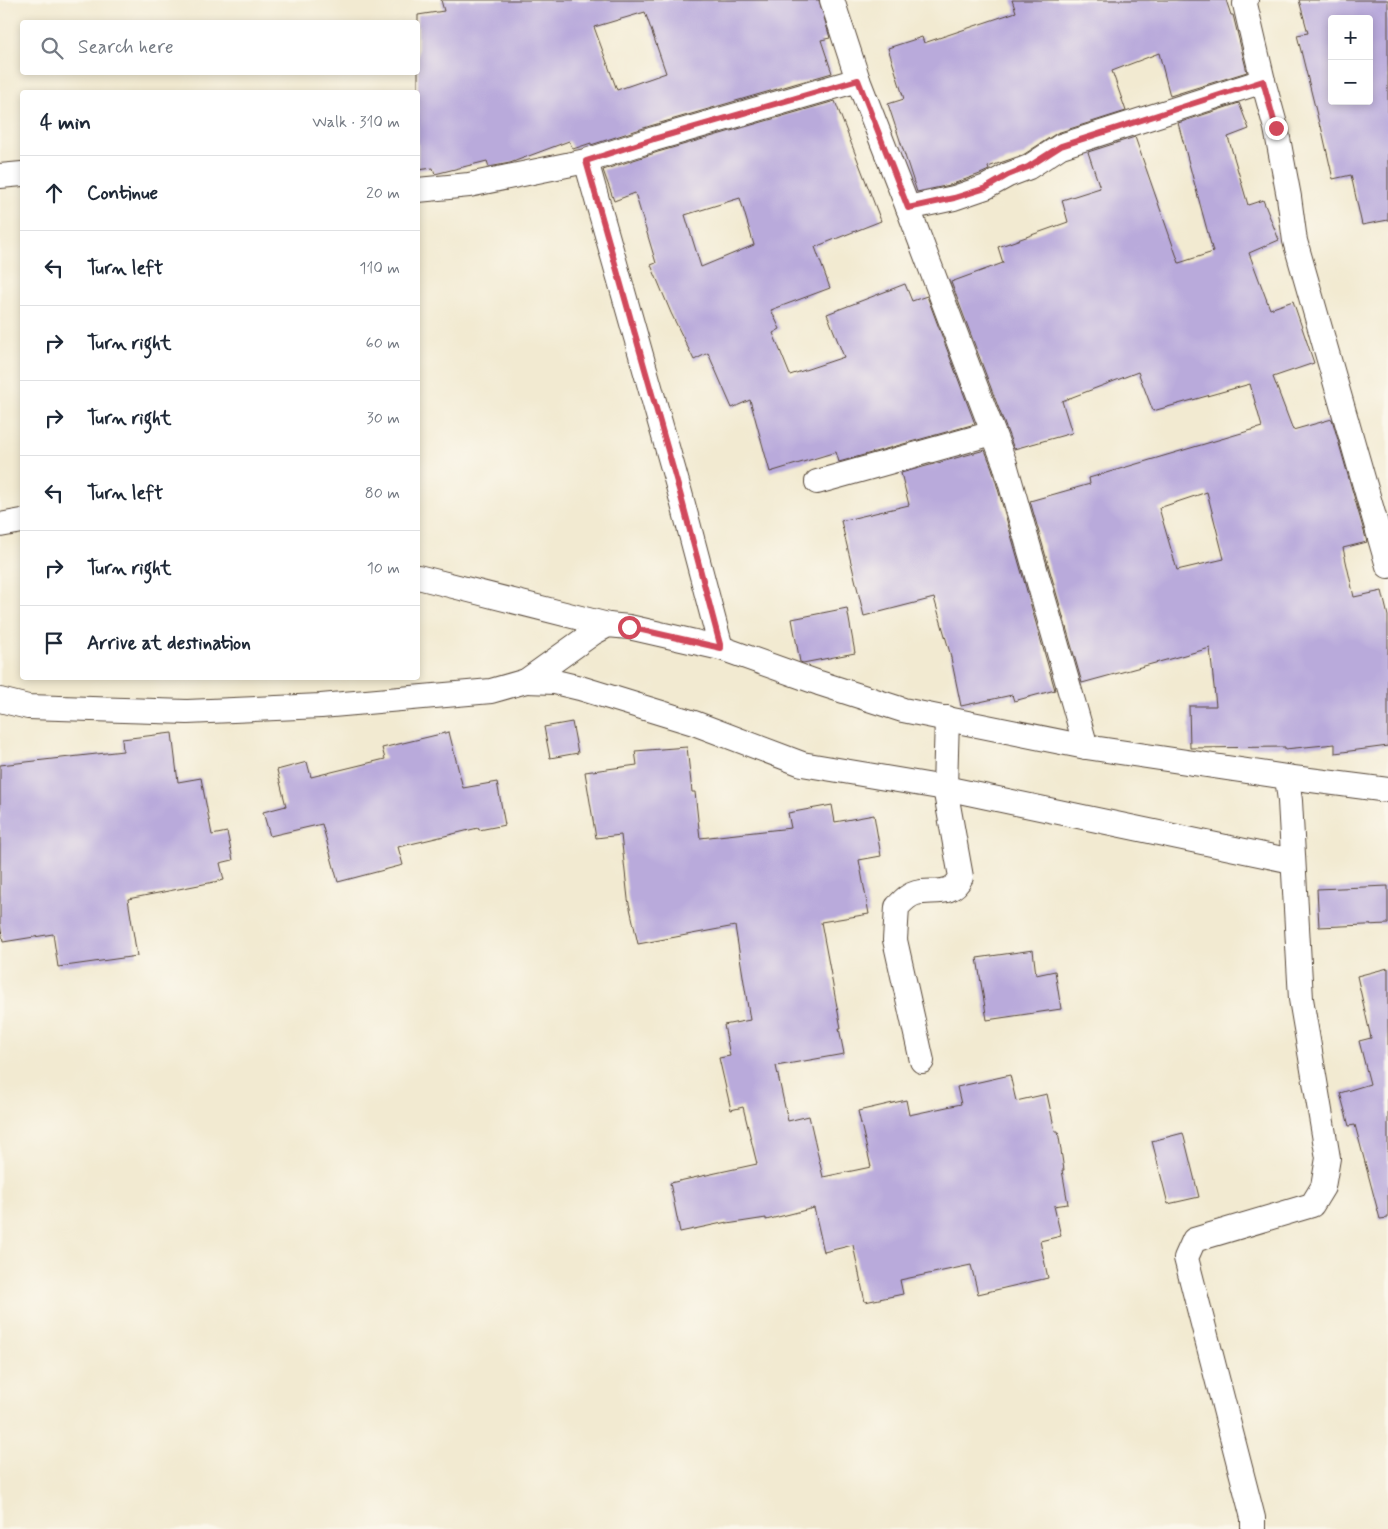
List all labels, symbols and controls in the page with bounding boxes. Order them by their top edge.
map controls [1328,15,1373,105]
button: + [1328,15,1373,60]
search box [20,20,420,75]
icon: search [38,34,66,62]
text: Search here [78,35,174,60]
button: − [1328,60,1373,105]
text: 4 min [40,109,91,137]
text: Walk · 310 m [312,112,400,133]
route end [1265,117,1288,140]
icon: ahead [40,179,68,207]
text: Continue [87,181,158,206]
text: 20 m [366,183,400,204]
icon: left [40,254,68,282]
text: Turn left [87,256,163,281]
text: 110 m [359,258,400,279]
icon: right [40,329,68,357]
text: Turn right [87,331,171,356]
text: 60 m [366,333,400,354]
icon: right [40,404,68,432]
text: Turn right [87,406,171,431]
text: 30 m [367,408,400,429]
icon: left [40,479,68,507]
text: Turn left [87,481,163,506]
text: 80 m [365,483,400,504]
icon: right [40,554,68,582]
text: Turn right [87,556,171,581]
text: 10 m [367,558,400,579]
route start [618,616,641,639]
icon: arrive [40,629,68,657]
text: Arrive at destination [87,631,251,656]

